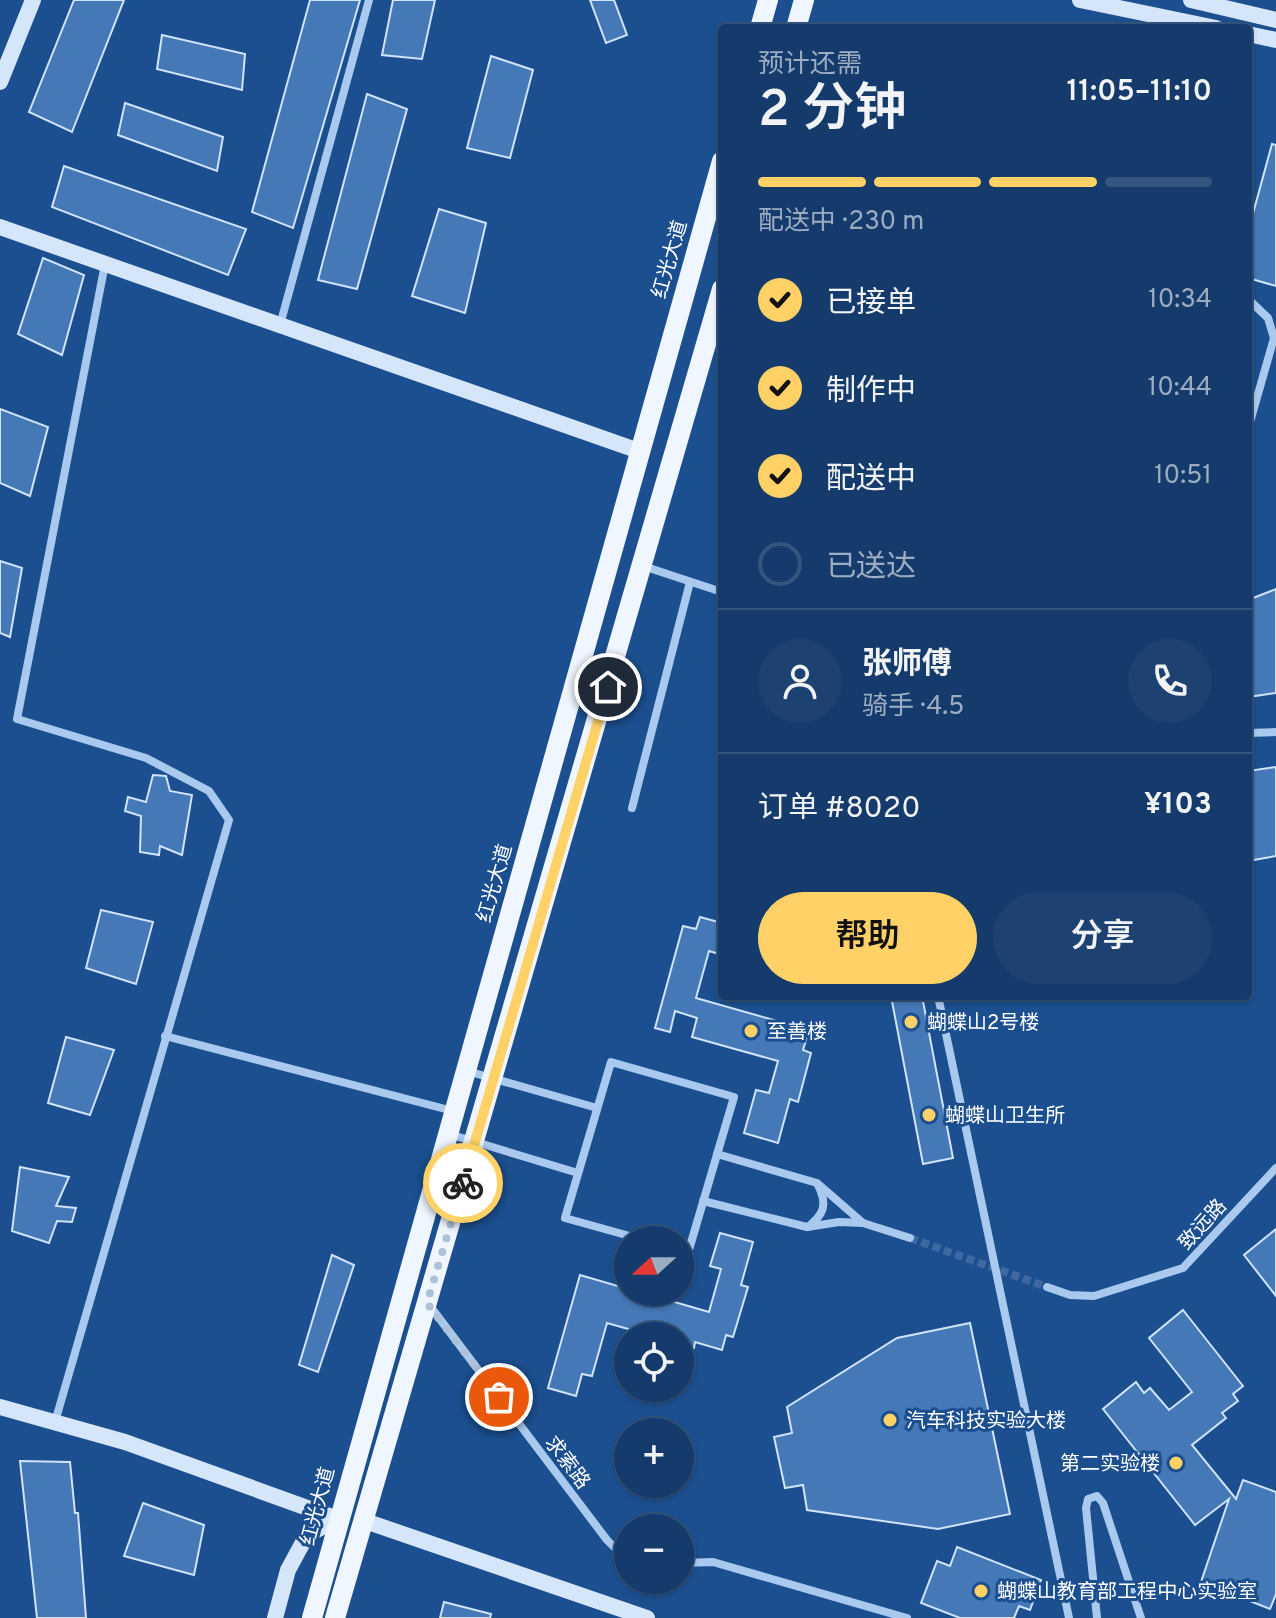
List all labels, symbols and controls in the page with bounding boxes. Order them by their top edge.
text: 预计还需 [758,49,862,82]
text: 11:05–11:10 [1066,74,1212,111]
text: 2 分钟 [758,79,907,145]
text: 配送中 · 230 m [758,206,924,239]
street label: 红光大道 [647,218,694,302]
icon: check [758,278,802,322]
text: 10:34 [1148,284,1212,317]
text: 已接单 [826,286,916,323]
icon: check [758,366,802,410]
text: 10:44 [1147,372,1212,405]
text: 制作中 [826,374,916,411]
icon: check [758,454,802,498]
text: 10:51 [1154,460,1212,493]
text: 配送中 [826,462,916,499]
text: 已送达 [826,550,916,587]
button: person [758,639,842,723]
button: phone [1128,639,1212,723]
text: 张师傅 [862,647,952,684]
pin [574,653,642,721]
icon: home [586,665,630,709]
text: 骑手 · 4.5 [862,691,964,724]
text: ¥103 [1144,787,1212,824]
text: 订单 #8020 [758,791,920,828]
street label: 红光大道 [472,842,519,926]
button: 帮助 [758,892,977,984]
button: 分享 [993,892,1212,984]
place label: 蝴蝶山2号楼 [927,1011,1039,1037]
marker: 蝴蝶山2号楼 [902,1013,920,1031]
place label: 至善楼 [767,1020,827,1046]
marker: 至善楼 [742,1022,760,1040]
place label: 蝴蝶山卫生所 [945,1104,1065,1130]
marker: 蝴蝶山卫生所 [920,1106,938,1124]
courier [423,1143,503,1223]
icon: bike [441,1161,485,1205]
street label: 致远路 [1174,1194,1233,1256]
north arrow [614,1226,694,1306]
map controls [614,1226,694,1594]
button: locate [614,1322,694,1402]
pin [465,1363,533,1431]
icon: bag [477,1375,521,1419]
place label: 汽车科技实验大楼 [906,1409,1066,1435]
marker: 汽车科技实验大楼 [881,1411,899,1429]
button: + [614,1418,694,1498]
street label: 求索路 [538,1431,595,1495]
place label: 第二实验楼 [1060,1452,1160,1478]
marker: 第二实验楼 [1167,1454,1185,1472]
street label: 红光大道 [296,1465,342,1549]
button: − [614,1514,694,1594]
place label: 蝴蝶山教育部工程中心实验室 [997,1580,1257,1606]
marker: 蝴蝶山教育部工程中心实验室 [972,1582,990,1600]

